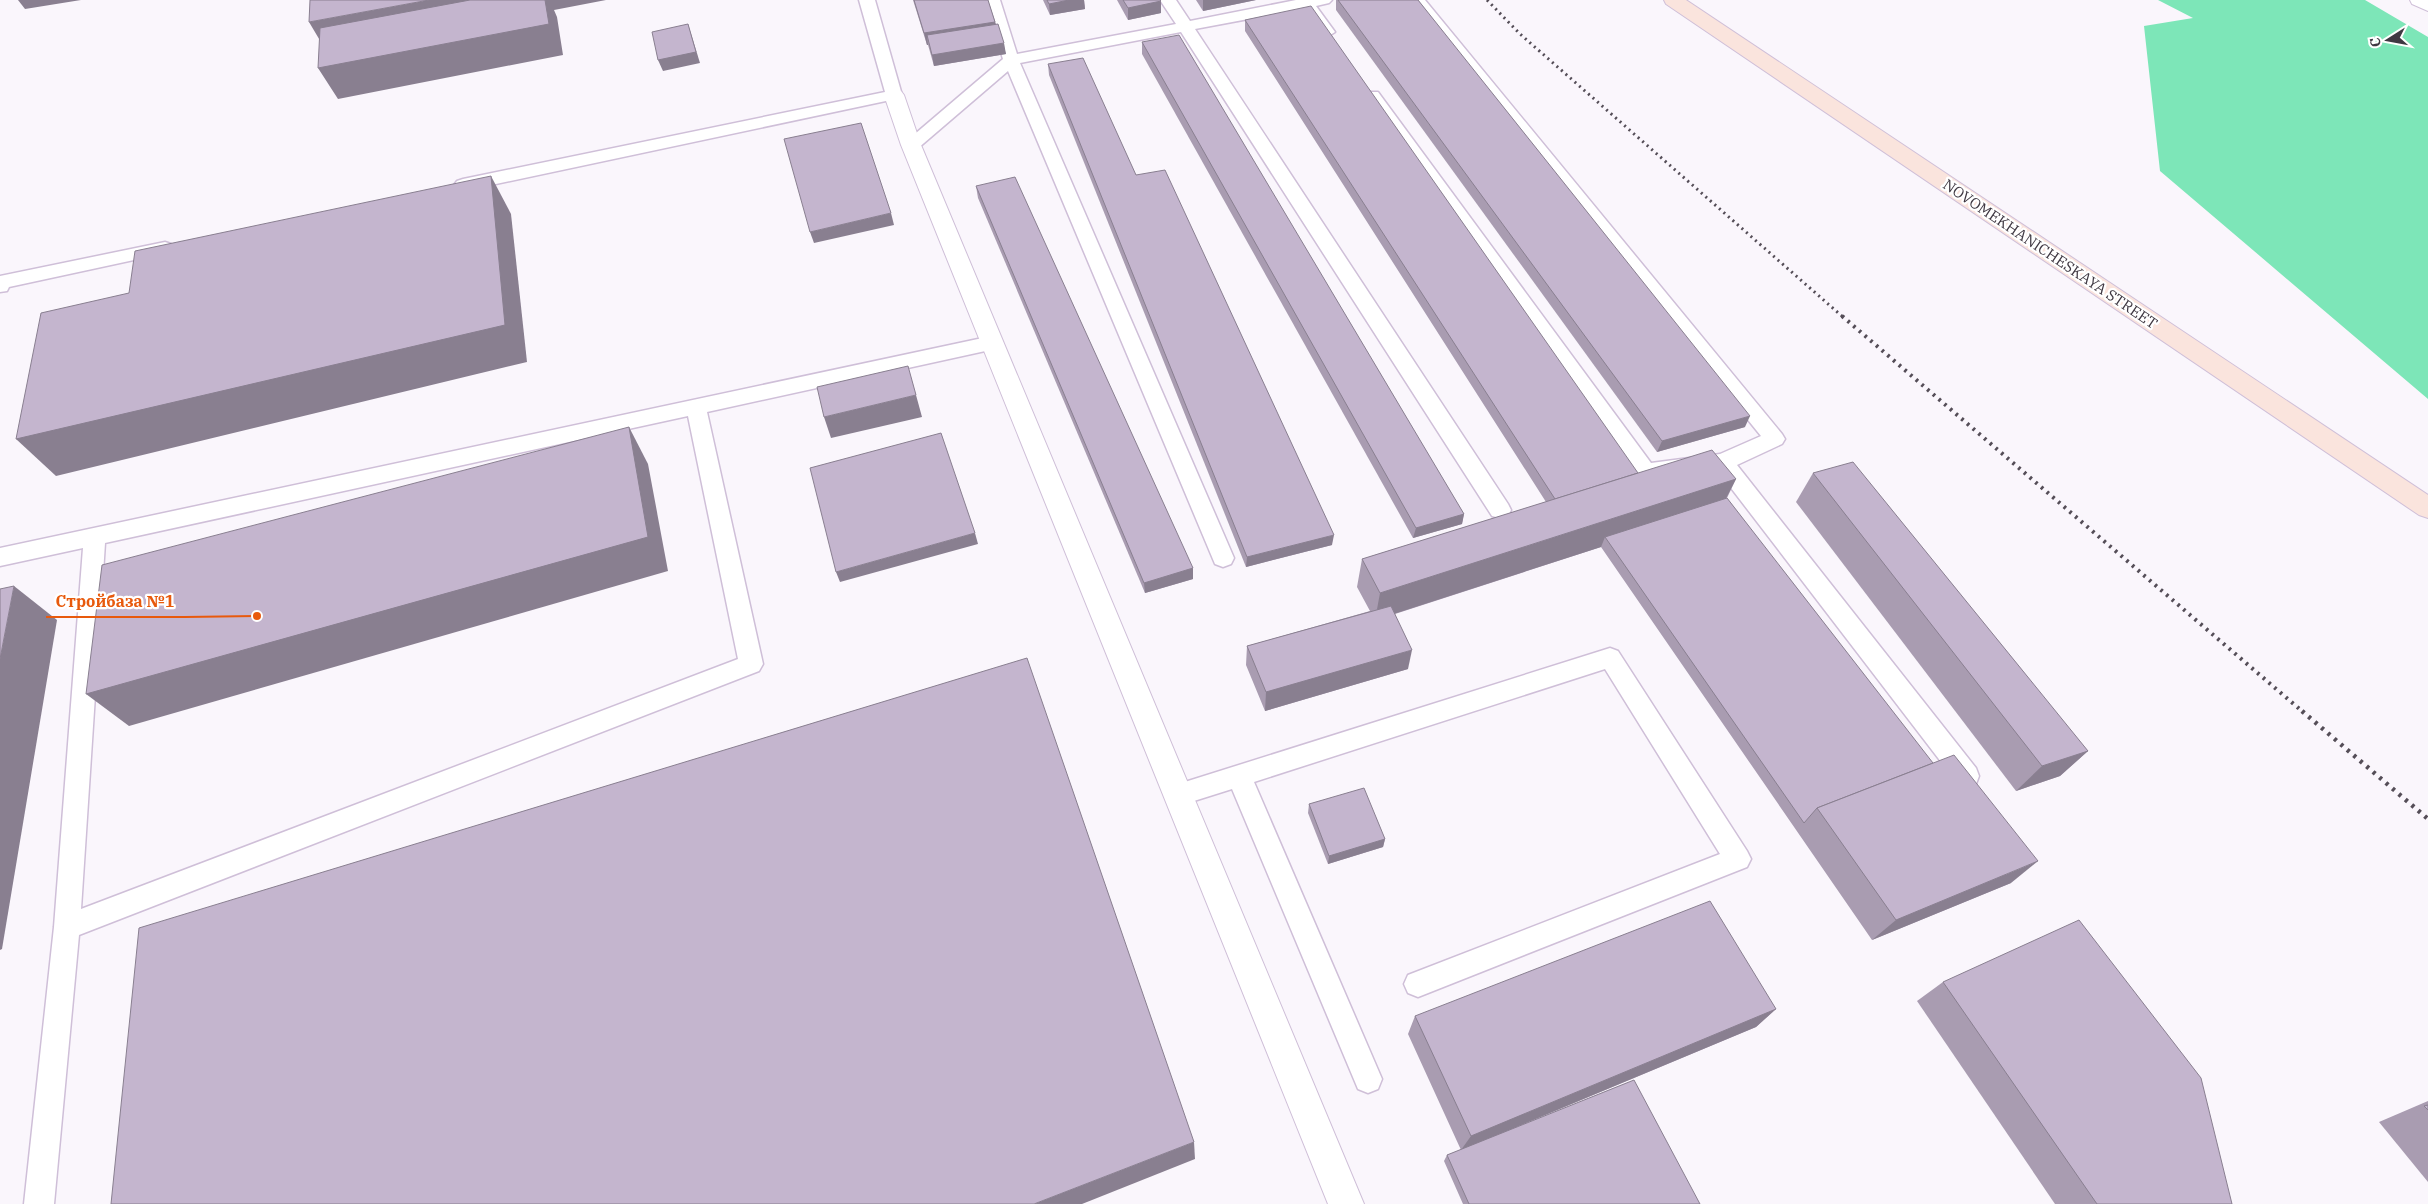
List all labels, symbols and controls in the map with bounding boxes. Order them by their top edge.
north arrow [2363,15,2413,65]
text: С [2366,36,2385,49]
street label: NOVOMEKHANICHESKAYA STREET [1939,174,2161,333]
callout: Стройбаза №1 [46,586,185,617]
text: Стройбаза №1 [56,591,174,611]

